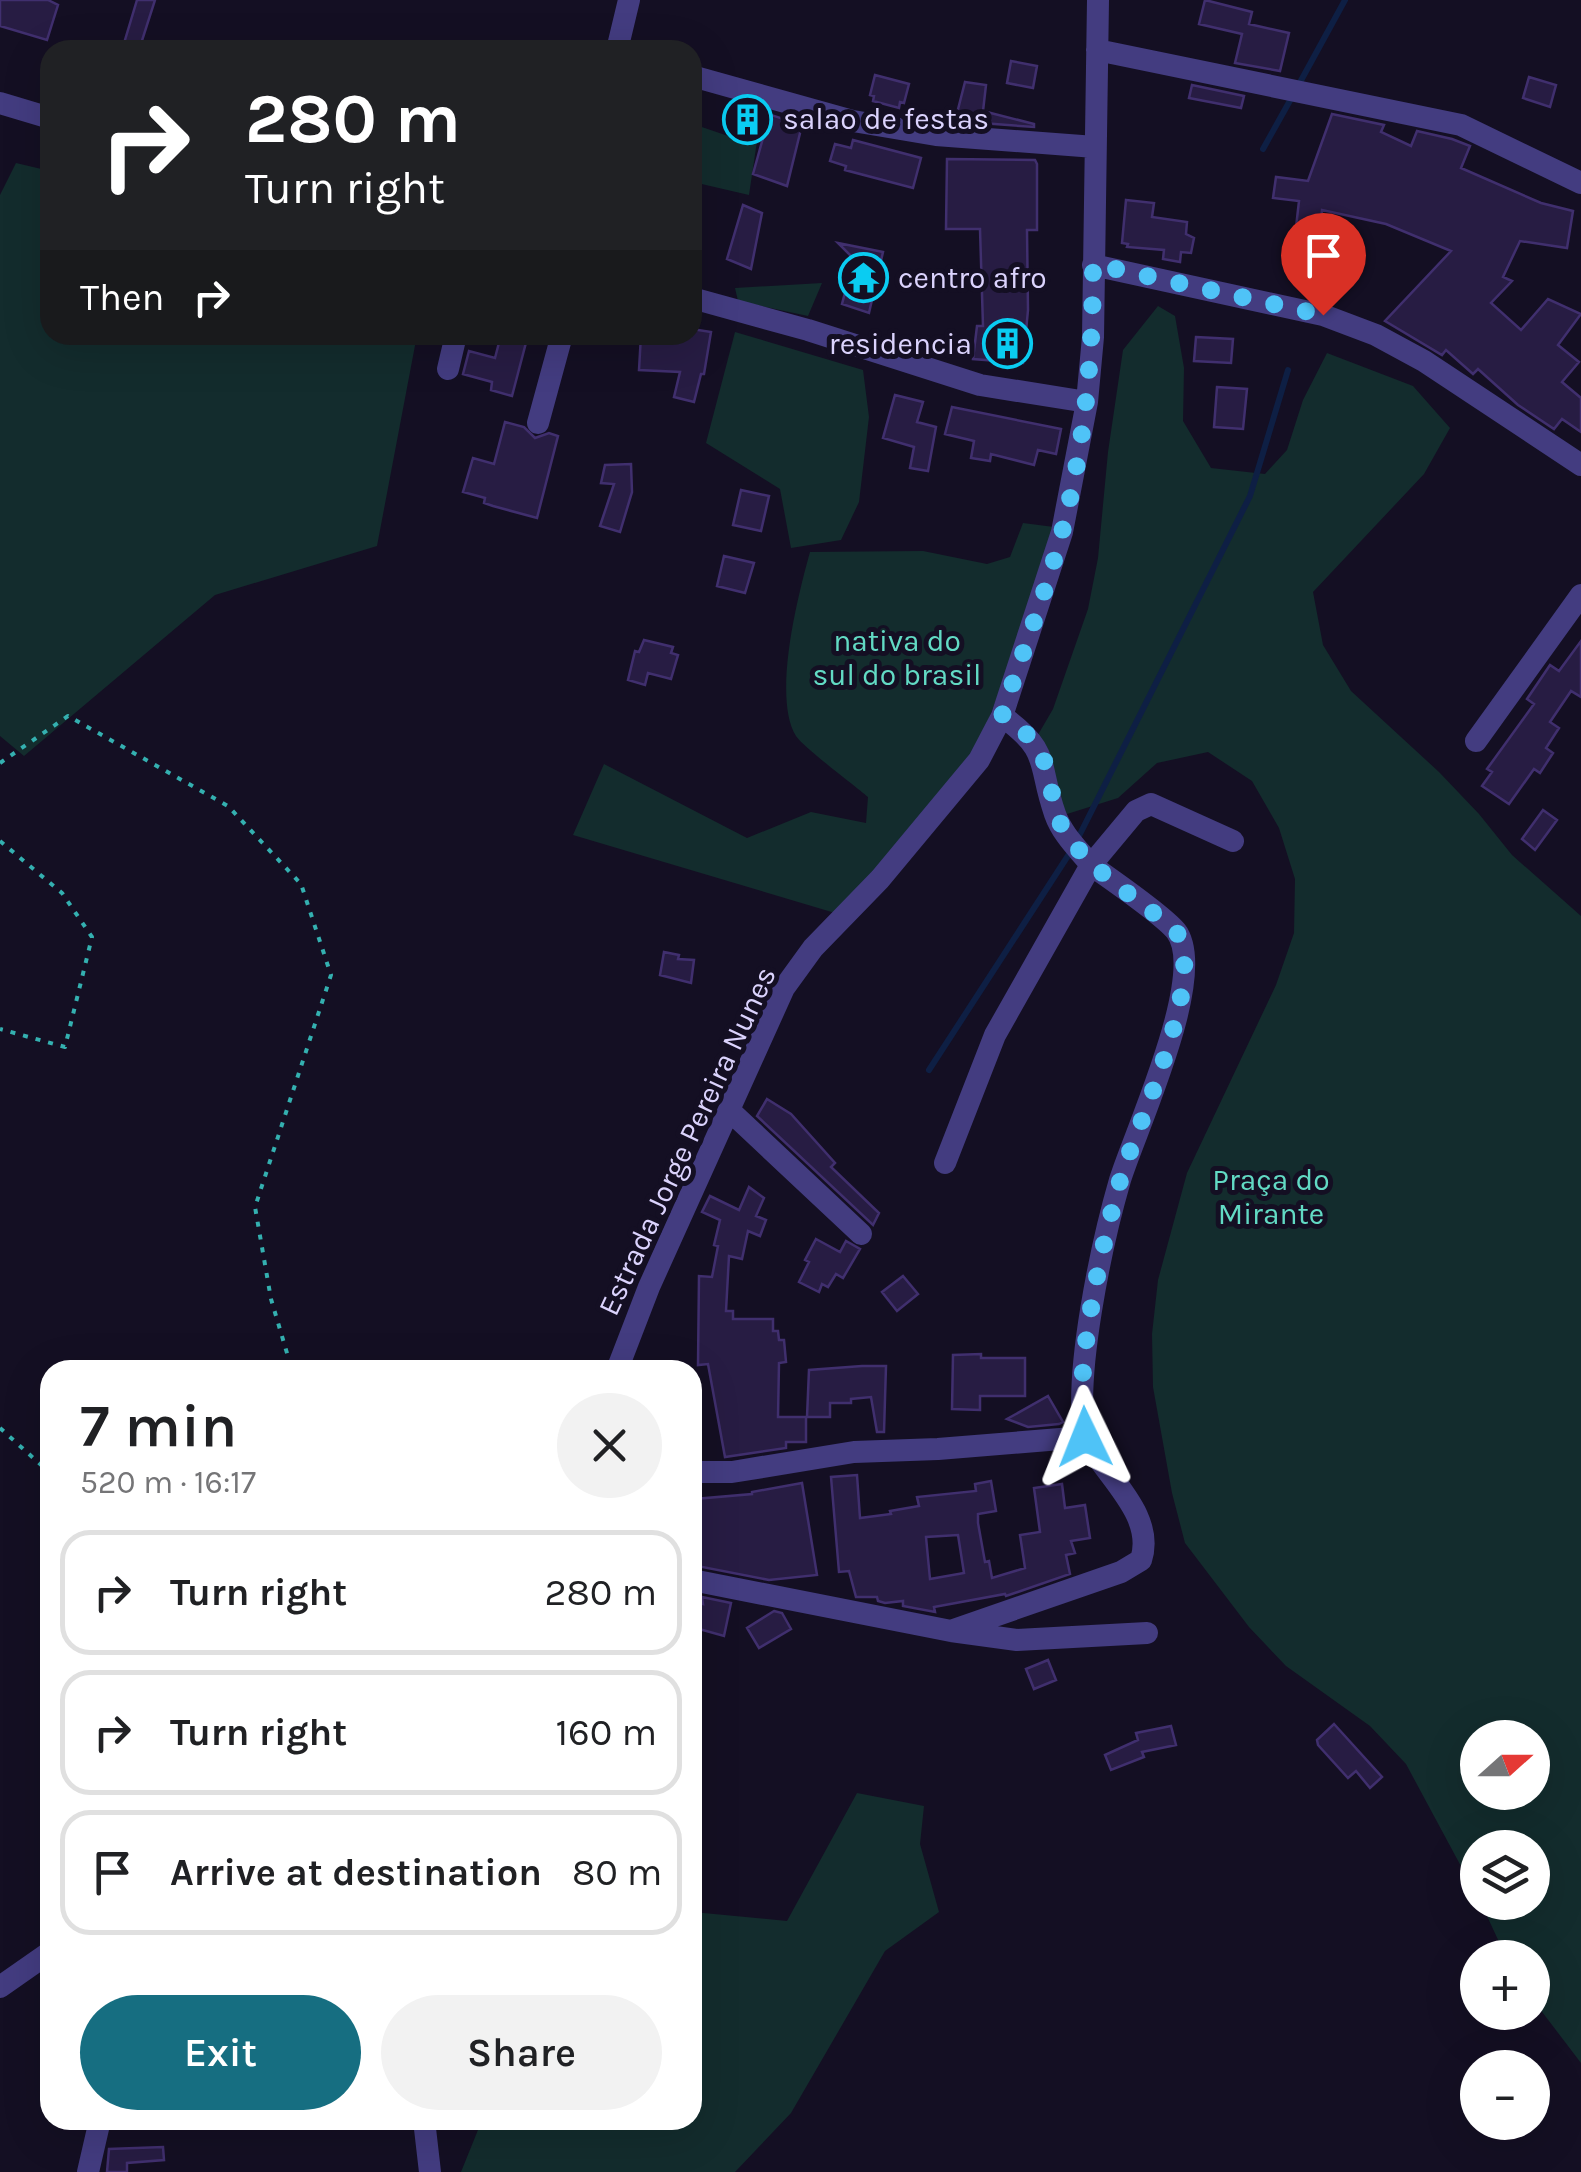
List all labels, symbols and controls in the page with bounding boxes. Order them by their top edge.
text: 280 m [245,78,461,160]
icon: right [80,80,210,210]
building icon: salao de festas [722,93,774,145]
place label: salao de festas [783,101,989,137]
text: Turn right [245,162,445,214]
pin [1281,213,1366,316]
icon: arrive [1296,228,1351,283]
temple icon: centro afro [837,252,889,304]
place label: centro afro [898,260,1047,296]
icon: right [184,270,239,325]
text: Then [80,275,164,320]
building icon: residencia [981,318,1033,370]
place label: residencia [829,326,972,362]
park label: nativa do sul do brasil [813,623,982,693]
street label: Estrada Jorge Pereira Nunes [590,961,784,1321]
park label: Praça do Mirante [1212,1162,1330,1232]
position arrow [1033,1385,1137,1489]
text: 7 min [80,1391,237,1461]
button: close [557,1393,662,1498]
text: 520 m · 16:17 [80,1464,256,1501]
icon: right [85,1565,140,1620]
text: Turn right [170,1570,347,1615]
text: 280 m [545,1570,657,1615]
icon: right [85,1705,140,1760]
text: Turn right [170,1710,347,1755]
text: 160 m [556,1710,657,1755]
north arrow [1460,1720,1550,1810]
map controls [1460,1720,1550,2140]
button: layers [1460,1830,1550,1920]
icon: arrive [85,1845,140,1900]
text: Arrive at destination [170,1850,542,1895]
text: 80 m [572,1850,662,1895]
button: + [1460,1940,1550,2030]
button: Exit [80,1995,361,2110]
button: Share [381,1995,662,2110]
button: − [1460,2050,1550,2140]

